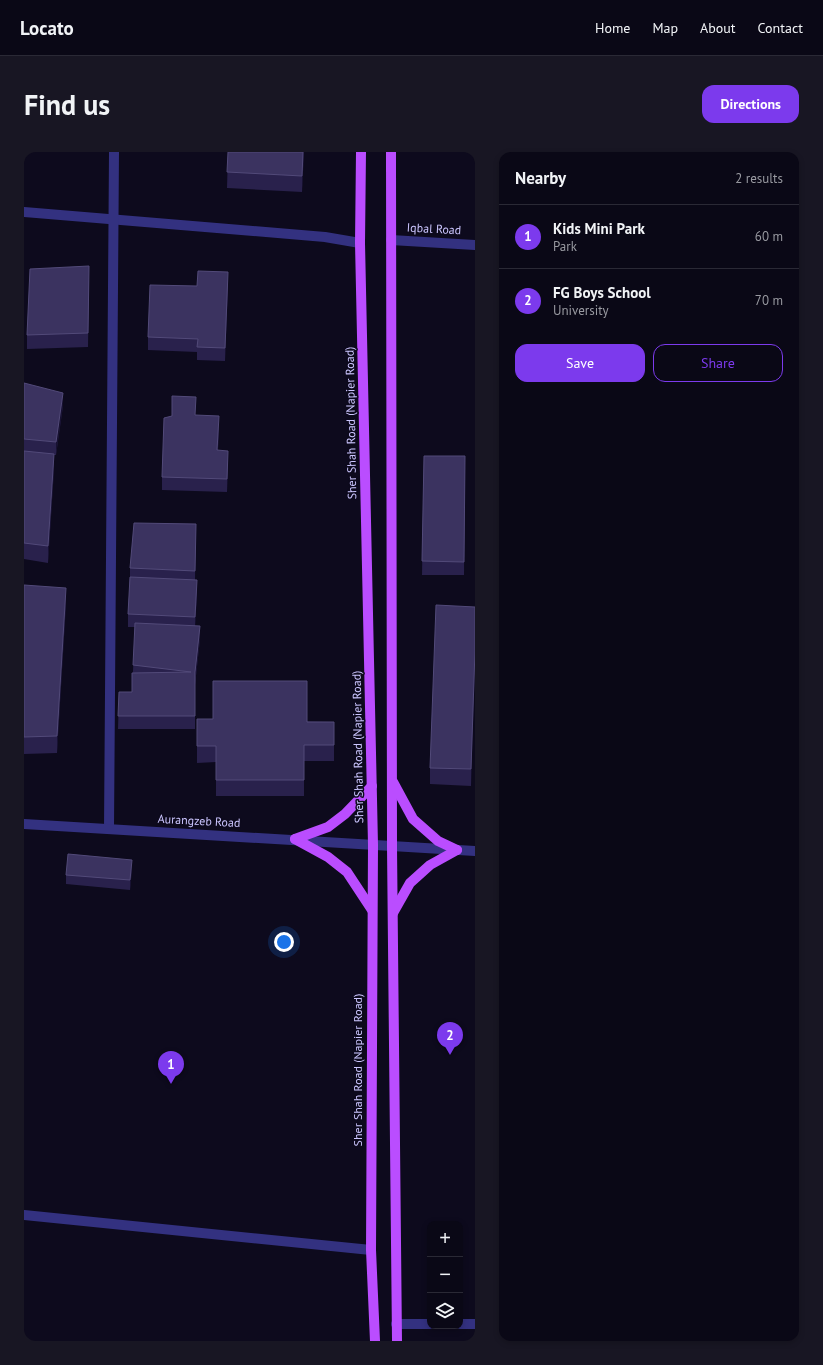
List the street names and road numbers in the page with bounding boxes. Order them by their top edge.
street label: Iqbal Road [406,220,462,237]
street label: Sher Shah Road (Napier Road) [342,346,359,500]
street label: Sher Shah Road (Napier Road) [349,670,366,824]
street label: Aurangzeb Road [157,811,241,830]
street label: Sher Shah Road (Napier Road) [350,994,365,1146]

